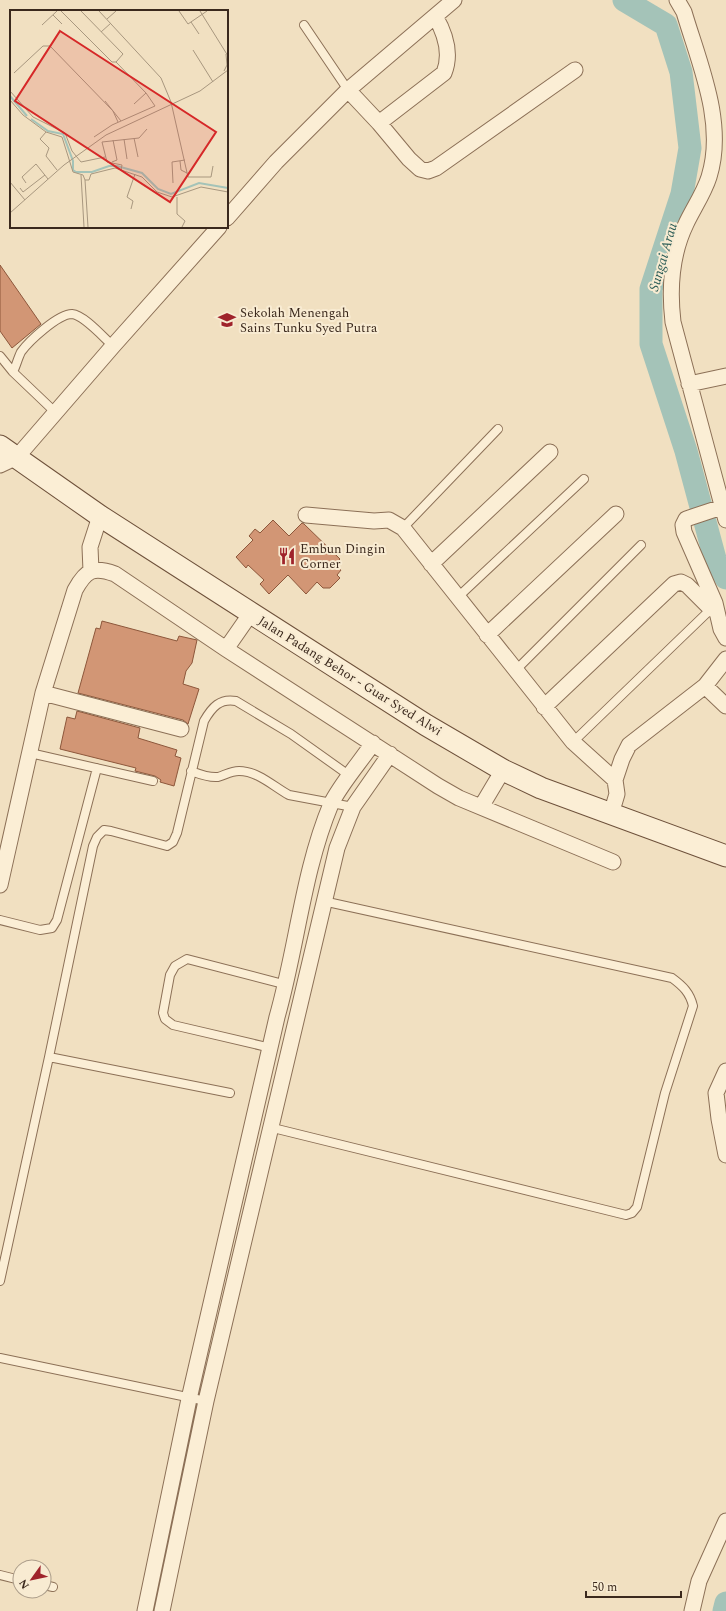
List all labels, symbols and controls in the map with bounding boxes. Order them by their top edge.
inset map [10,10,228,228]
water label: Sungai Arau [643,220,683,294]
place label: Sekolah Menengah Sains Tunku Syed Putra [240,303,378,338]
school or university icon: Sekolah Menengah Sains Tunku Syed Putra [217,310,237,330]
place label: Embun Dingin Corner [300,539,386,574]
restaurant icon: Embun Dingin Corner [277,546,297,566]
street label: Jalan Padang Behor - Guar Syed Alwi [254,611,446,741]
north arrow [12,1559,52,1599]
scale bar [586,1573,681,1599]
text: N [14,1576,34,1593]
text: 50 m [592,1578,617,1597]

